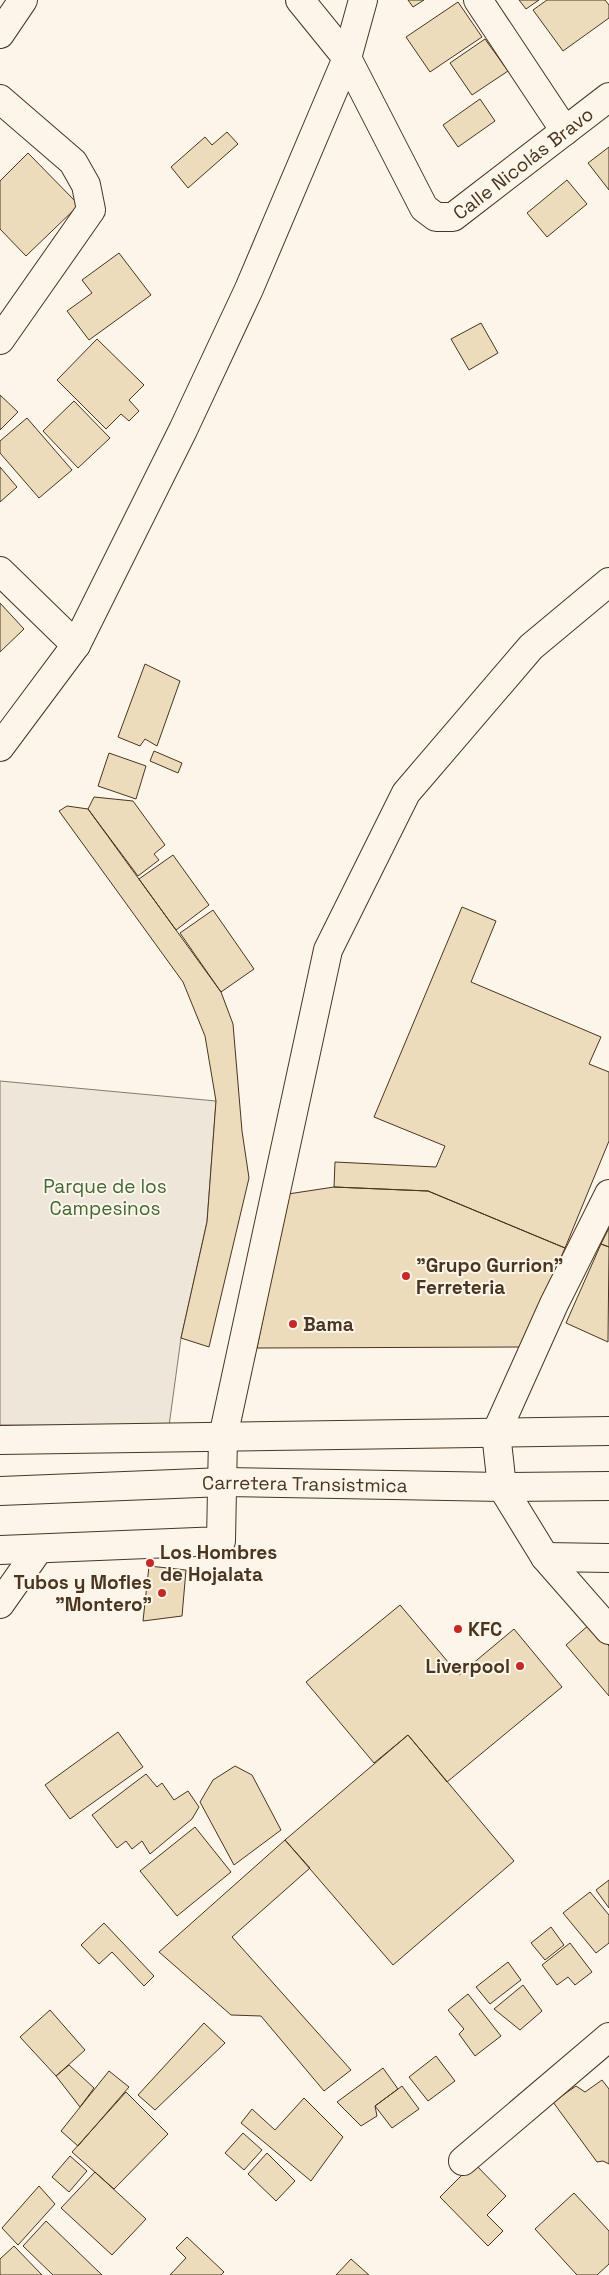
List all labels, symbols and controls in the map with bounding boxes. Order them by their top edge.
street label: Calle Nicolás Bravo [448,101,598,225]
park label: Parque de los Campesinos [43,1174,167,1221]
place label: "Grupo Gurrion" Ferreteria [416,1253,563,1300]
marker: "Grupo Gurrion" Ferreteria [400,1270,412,1282]
place label: Bama [303,1312,354,1337]
marker: Bama [287,1318,299,1330]
street label: Carretera Transistmica [202,1469,408,1498]
place label: Los Hombres de Hojalata [160,1540,277,1587]
marker: Los Hombres de Hojalata [144,1557,156,1569]
place label: Tubos y Mofles "Montero" [14,1570,152,1617]
marker: Tubos y Mofles "Montero" [156,1587,168,1599]
place label: KFC [468,1617,502,1642]
marker: KFC [452,1623,464,1635]
place label: Liverpool [426,1654,510,1679]
marker: Liverpool [514,1660,526,1672]

